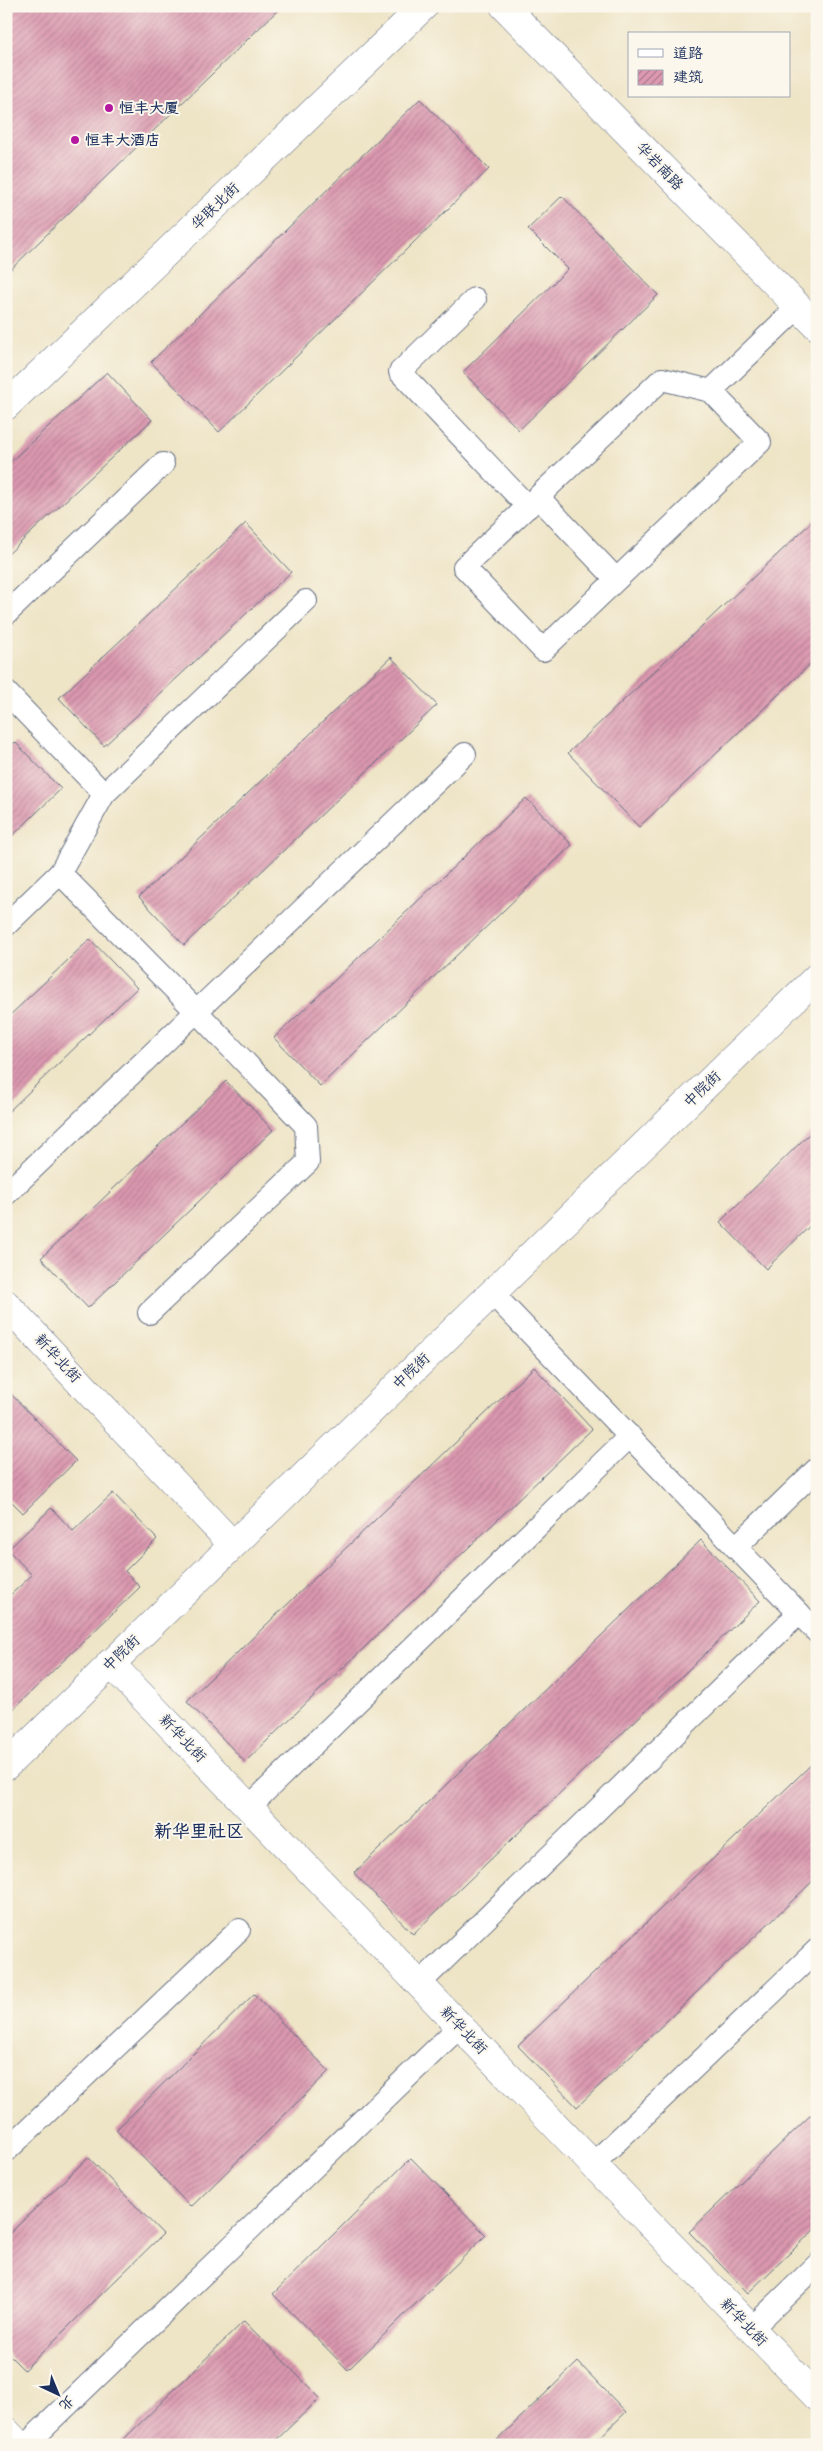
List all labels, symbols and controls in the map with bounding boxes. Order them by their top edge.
legend [628,32,790,98]
text: 道路 [673,42,703,63]
text: 建筑 [673,66,703,87]
place label: 恒丰大厦 [119,97,179,118]
marker: 恒丰大厦 [103,102,115,114]
place label: 恒丰大酒店 [85,129,160,150]
marker: 恒丰大酒店 [69,134,81,146]
street label: 华岩南路 [632,137,689,195]
street label: 华联北街 [186,177,244,234]
street label: 中院街 [678,1065,725,1112]
street label: 新华北街 [30,1329,87,1387]
street label: 中院街 [387,1347,434,1394]
street label: 中院街 [97,1629,144,1676]
street label: 新华北街 [155,1709,212,1767]
district label: 新华里社区 [154,1818,244,1843]
street label: 新华北街 [436,2001,493,2059]
street label: 新华北街 [716,2293,773,2351]
north arrow [32,2368,82,2418]
text: 北 [56,2392,79,2415]

